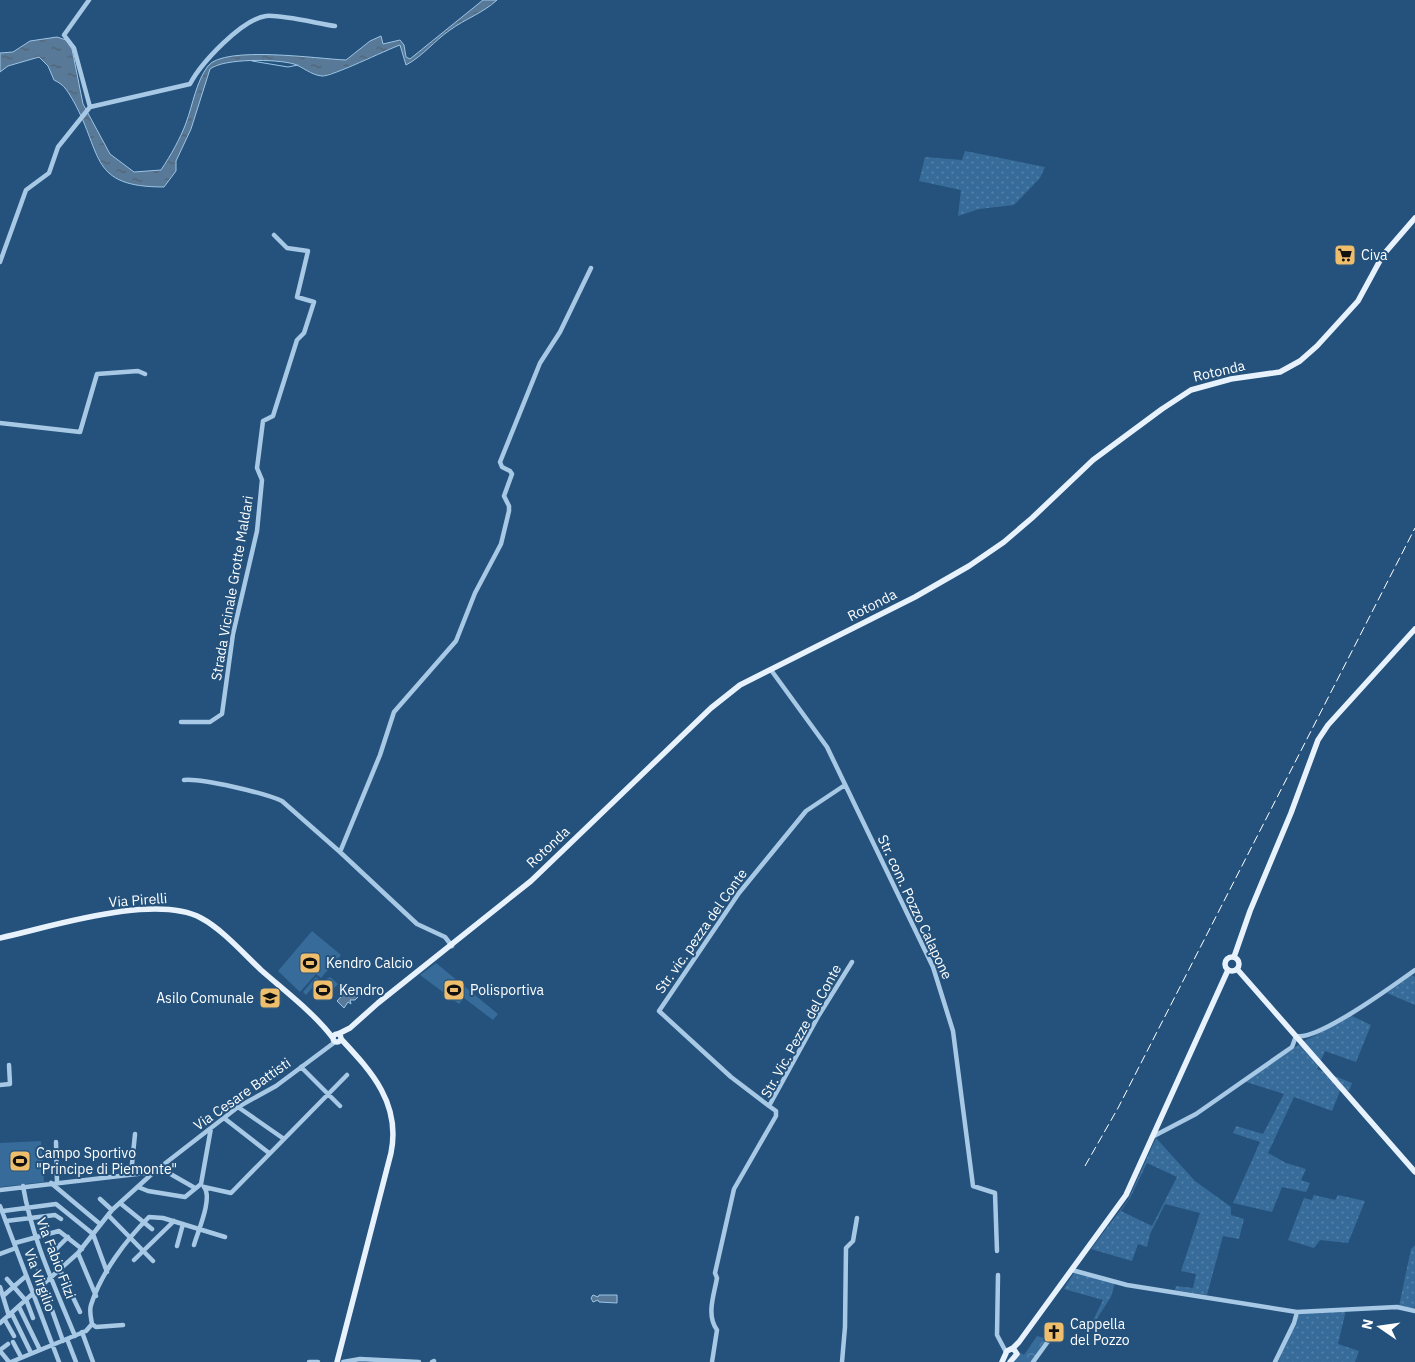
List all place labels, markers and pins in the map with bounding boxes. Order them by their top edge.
supermarket icon: Civa [1333,243,1357,267]
place label: Civa [1361,246,1388,264]
sports icon: Kendro Calcio [298,951,322,975]
place label: Kendro Calcio [326,954,413,972]
sports icon: Kendro [311,978,335,1002]
sports icon: Polisportiva [442,978,466,1002]
place label: Kendro [339,981,384,999]
place label: Polisportiva [470,981,544,999]
school or university icon: Asilo Comunale [258,986,282,1010]
place label: Asilo Comunale [156,989,254,1007]
place label: Campo Sportivo "Principe di Piemonte" [36,1144,177,1178]
sports icon: Campo Sportivo "Principe di Piemonte" [8,1149,32,1173]
place label: Cappella del Pozzo [1070,1315,1130,1349]
church icon: Cappella del Pozzo [1042,1320,1066,1344]

